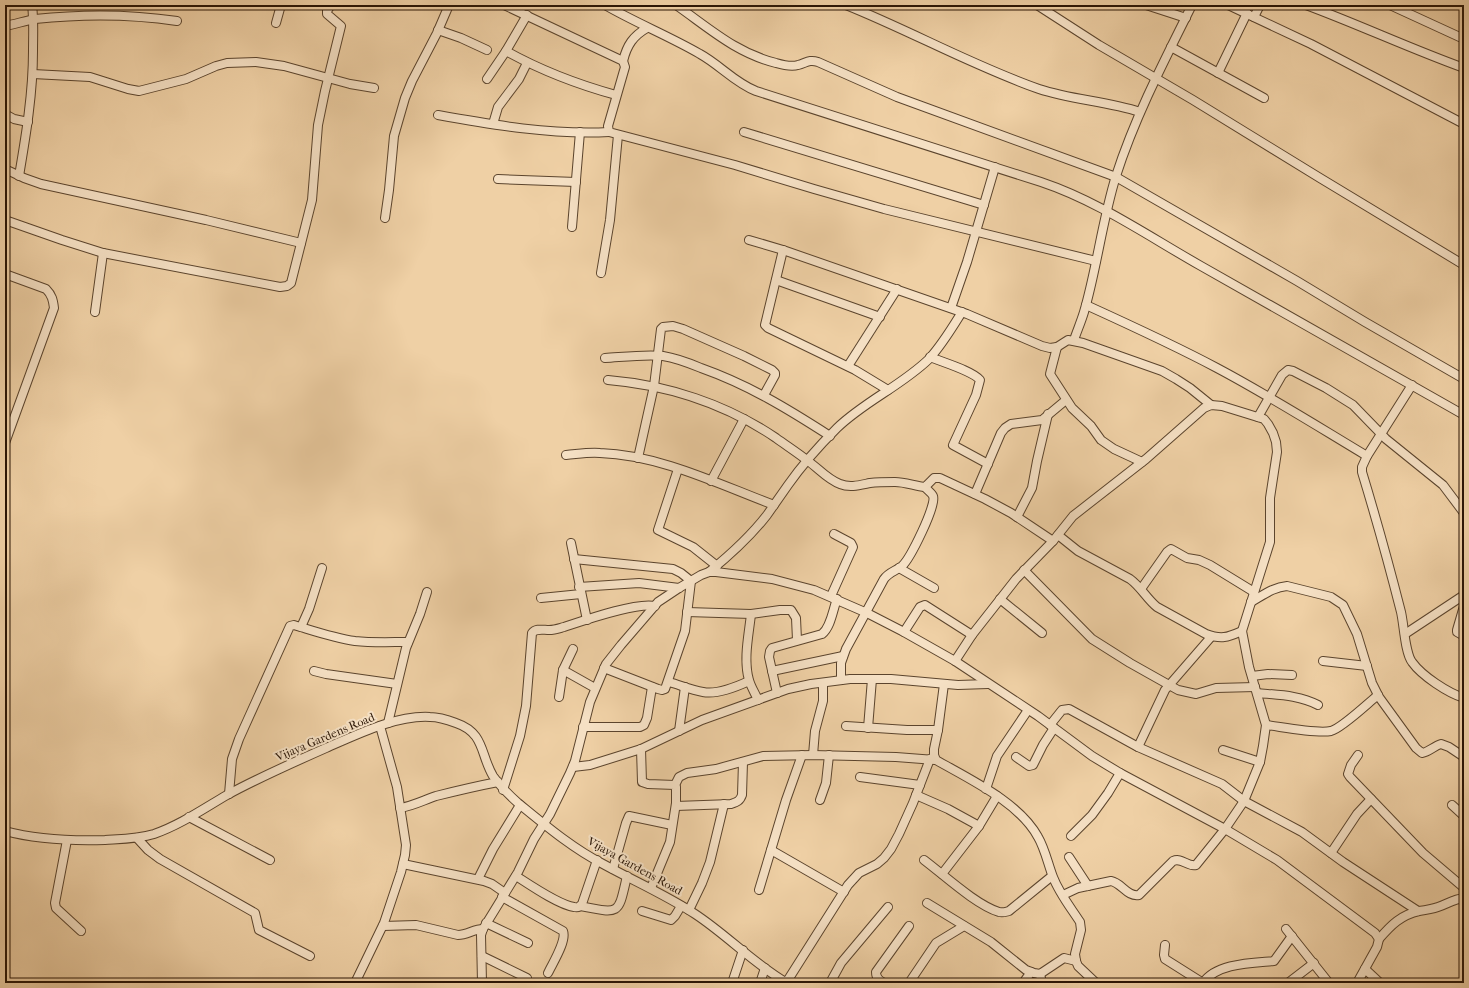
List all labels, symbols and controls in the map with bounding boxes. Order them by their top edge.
street label: Vijaya Gardens Road [272,710,377,765]
street label: Vijaya Gardens Road [584,834,685,898]

